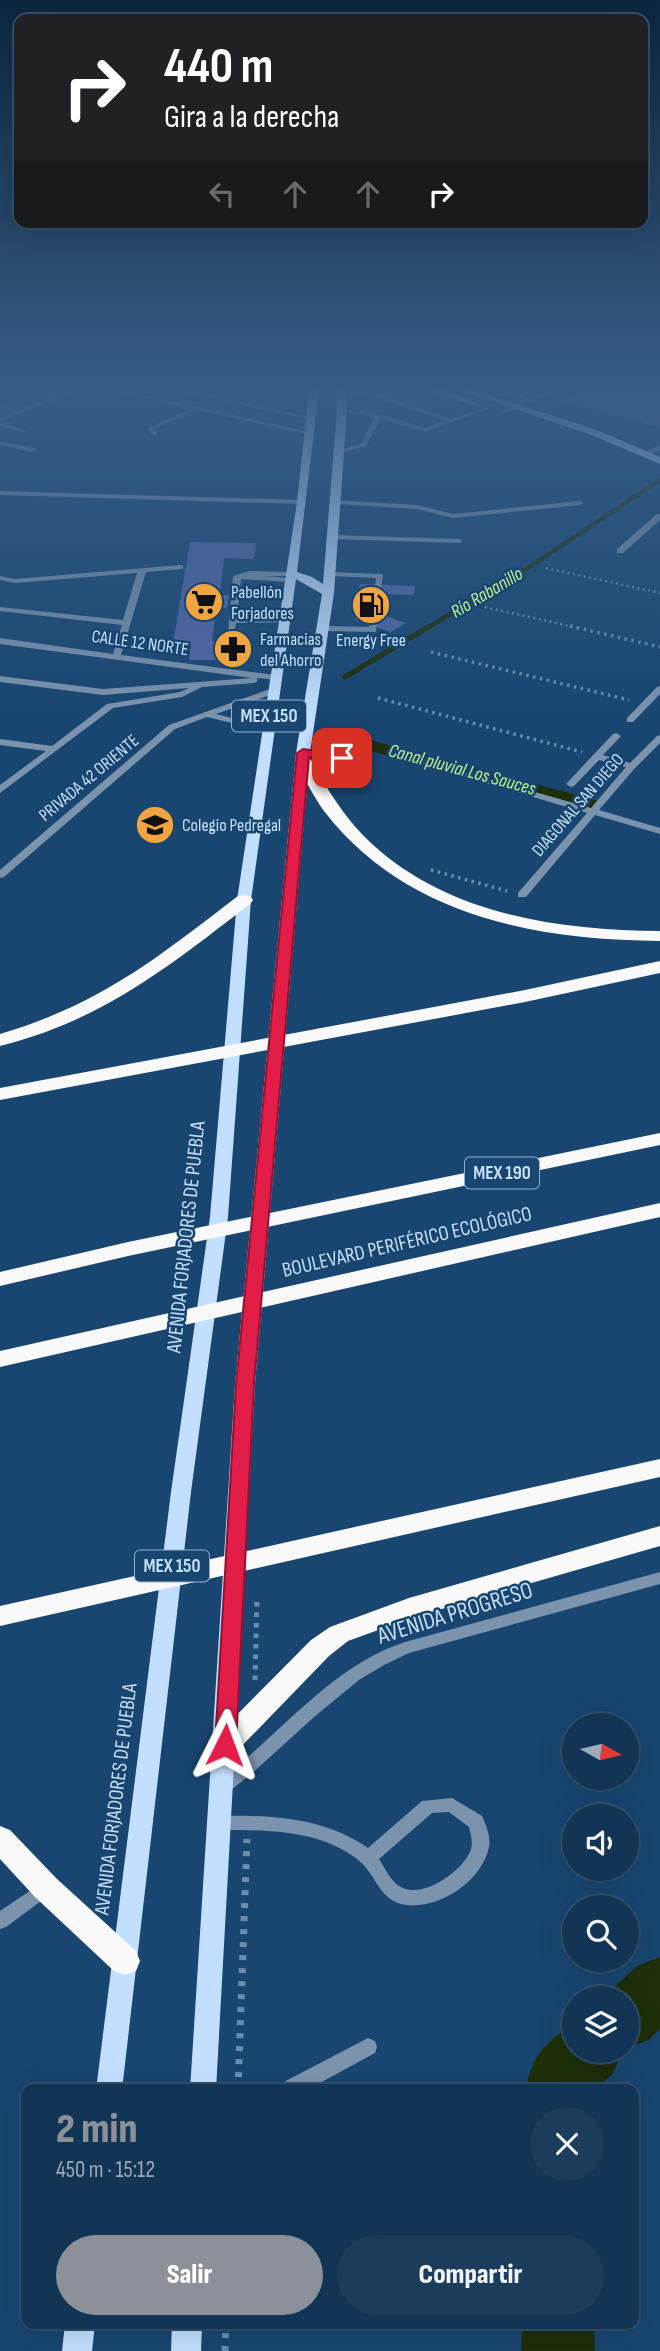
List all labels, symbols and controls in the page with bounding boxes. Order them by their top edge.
text: 440 m [164,38,273,97]
icon: right [49,42,140,133]
text: Gira a la derecha [164,98,339,137]
icon: left [203,175,241,213]
icon: ahead [276,175,314,213]
icon: ahead [349,175,387,213]
icon: right [422,175,460,213]
water label: Río Rabanillo [447,562,528,624]
supermarket icon: Pabellón Forjadores [183,581,225,623]
place label: Pabellón Forjadores [231,582,294,624]
fuel station icon: Energy Free [350,584,392,626]
street label: CALLE 12 NORTE [90,626,190,660]
pharmacy icon: Farmacias del Ahorro [212,628,254,670]
place label: Farmacias del Ahorro [260,629,322,671]
place label: Energy Free [336,630,406,651]
road number: MEX 150 [232,701,306,732]
pin [312,728,372,788]
street label: PRIVADA 42 ORIENTE [35,730,143,826]
icon: arrive [323,739,361,777]
water label: Canal pluvial Los Sauces [386,739,538,801]
street label: DIAGONAL SAN DIEGO [528,749,628,861]
school or university icon: Colegio Pedregal [134,804,176,846]
place label: Colegio Pedregal [182,815,281,836]
street label: AVENIDA FORJADORES DE PUEBLA [161,1119,211,1355]
road number: MEX 190 [465,1158,539,1189]
street label: BOULEVARD PERIFÉRICO ECOLÓGICO [280,1201,534,1283]
road number: MEX 150 [135,1550,209,1582]
street label: AVENIDA PROGRESO [373,1576,536,1651]
street label: AVENIDA FORJADORES DE PUEBLA [89,1681,143,1917]
position arrow [188,1708,262,1782]
north arrow [562,1713,639,1790]
map controls [562,1713,639,2063]
button: sound [562,1804,639,1881]
button: search [562,1895,639,1972]
button: layers [562,1986,639,2063]
text: 2 min [56,2104,137,2155]
button: close [530,2107,604,2181]
text: 450 m · 15:12 [56,2156,155,2184]
button: Salir [56,2235,323,2315]
button: Compartir [337,2235,604,2315]

